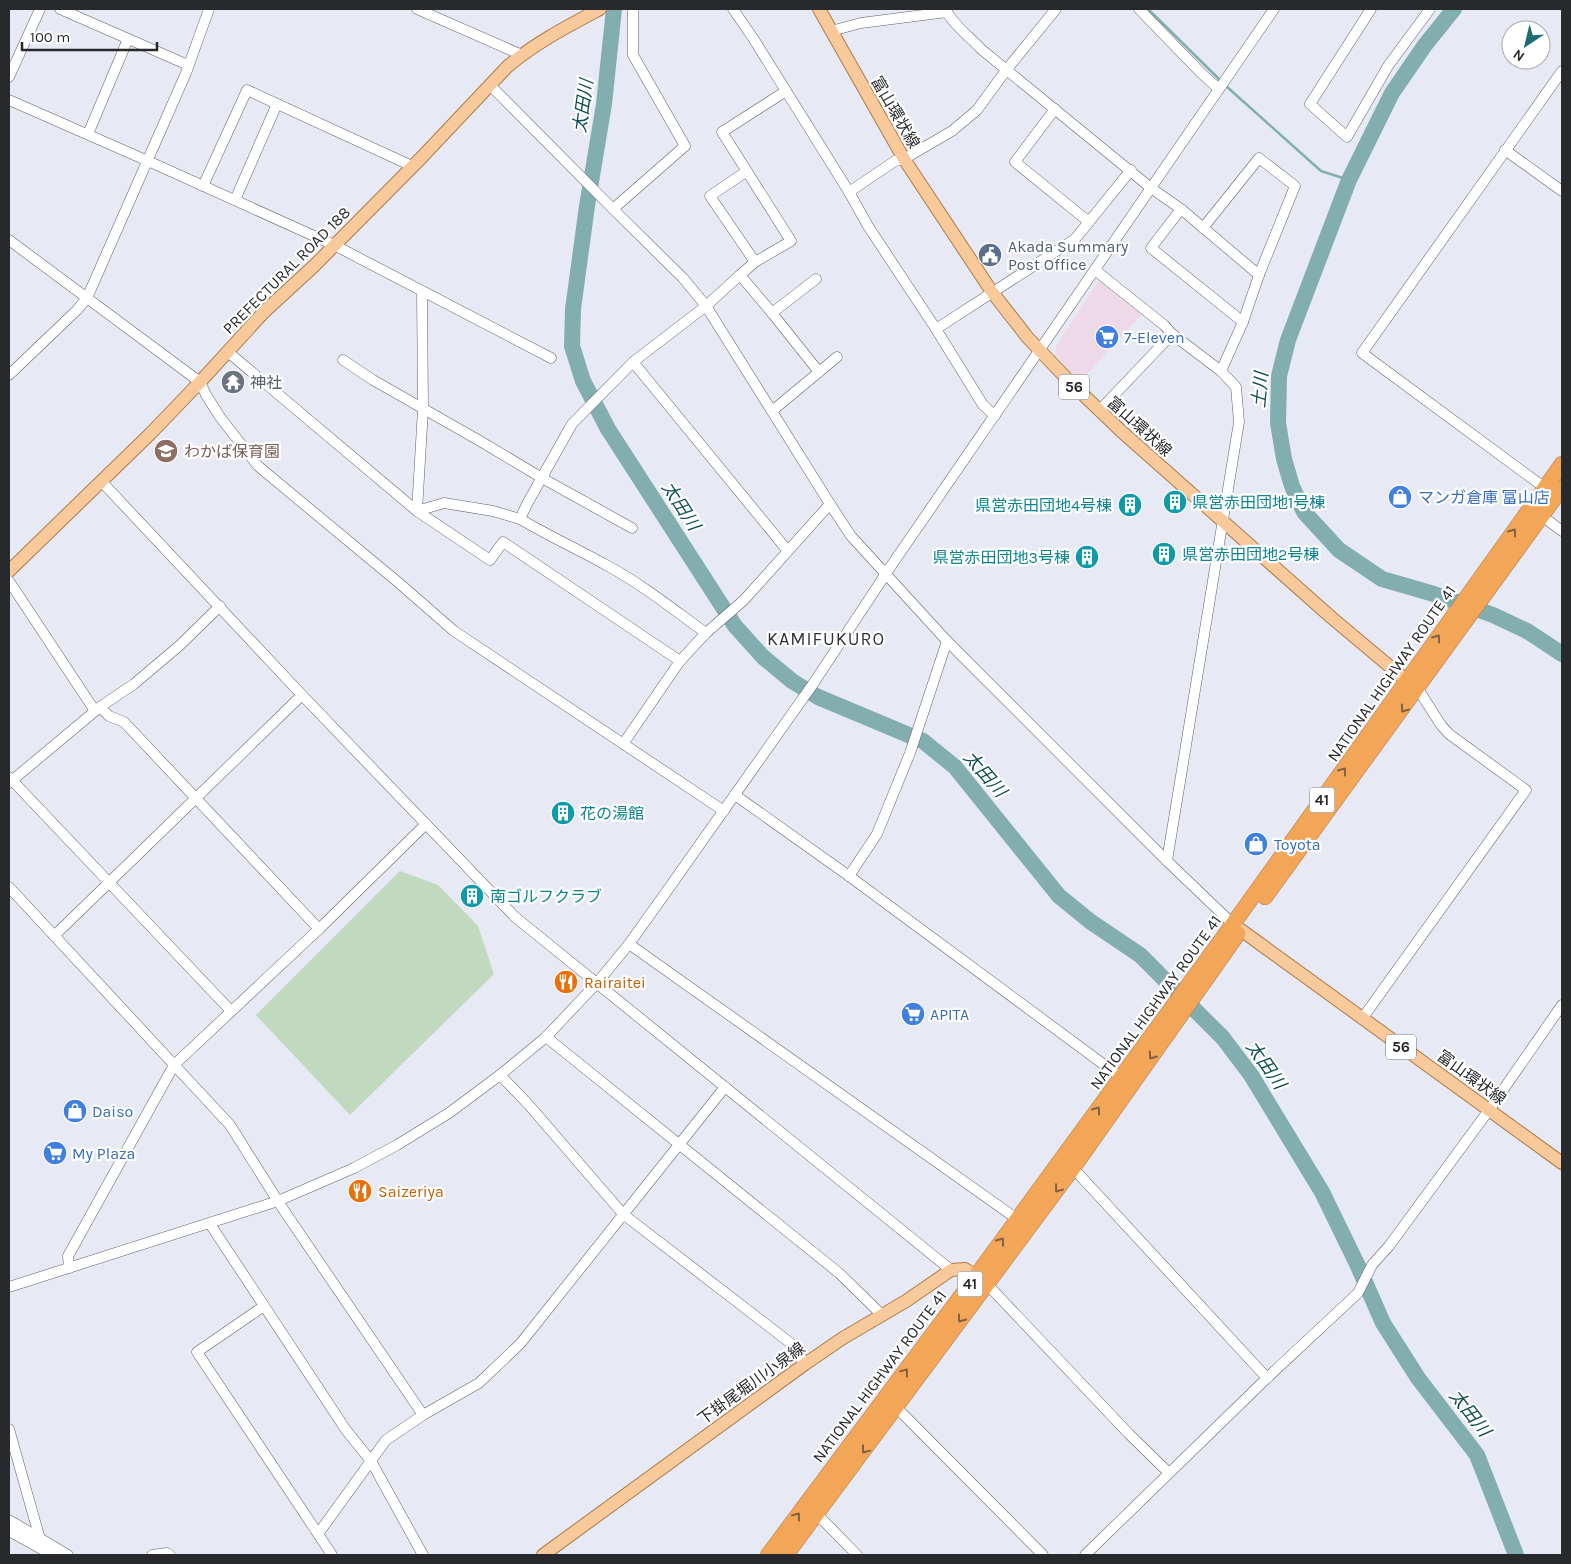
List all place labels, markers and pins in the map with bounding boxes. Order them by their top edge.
place label: Akada Summary Post Office [1008,237,1129,274]
public building icon: Akada Summary Post Office [977,242,1003,268]
supermarket icon: 7-Eleven [1094,324,1120,350]
place label: 7-Eleven [1124,328,1185,347]
temple icon: 神社 [220,369,246,395]
place label: 神社 [250,373,282,392]
school or university icon: わかば保育園 [153,438,179,464]
place label: わかば保育園 [184,442,280,461]
shop icon: マンガ倉庫 富山店 [1387,484,1413,510]
place label: マンガ倉庫 富山店 [1418,488,1550,507]
building icon: 県営赤田団地1号棟 [1162,489,1188,515]
building icon: 県営赤田団地4号棟 [1117,492,1143,518]
place label: 県営赤田団地1号棟 [1192,493,1325,512]
place label: 県営赤田団地4号棟 [975,496,1112,515]
building icon: 県営赤田団地2号棟 [1151,541,1177,567]
building icon: 県営赤田団地3号棟 [1074,544,1100,570]
place label: 県営赤田団地2号棟 [1182,545,1319,564]
place label: 県営赤田団地3号棟 [933,548,1070,567]
building icon: 花の湯館 [550,800,576,826]
place label: 花の湯館 [580,804,644,823]
shop icon: Toyota [1243,831,1269,857]
place label: Toyota [1274,835,1321,854]
building icon: 南ゴルフクラブ [459,883,485,909]
place label: 南ゴルフクラブ [490,887,602,906]
restaurant icon: Rairaitei [553,969,579,995]
place label: Rairaitei [584,973,646,992]
supermarket icon: APITA [900,1001,926,1027]
place label: APITA [930,1005,969,1024]
shop icon: Daiso [62,1098,88,1124]
place label: Daiso [92,1102,133,1121]
supermarket icon: My Plaza [42,1140,68,1166]
place label: My Plaza [72,1144,135,1163]
restaurant icon: Saizeriya [347,1178,373,1204]
place label: Saizeriya [378,1182,444,1201]

